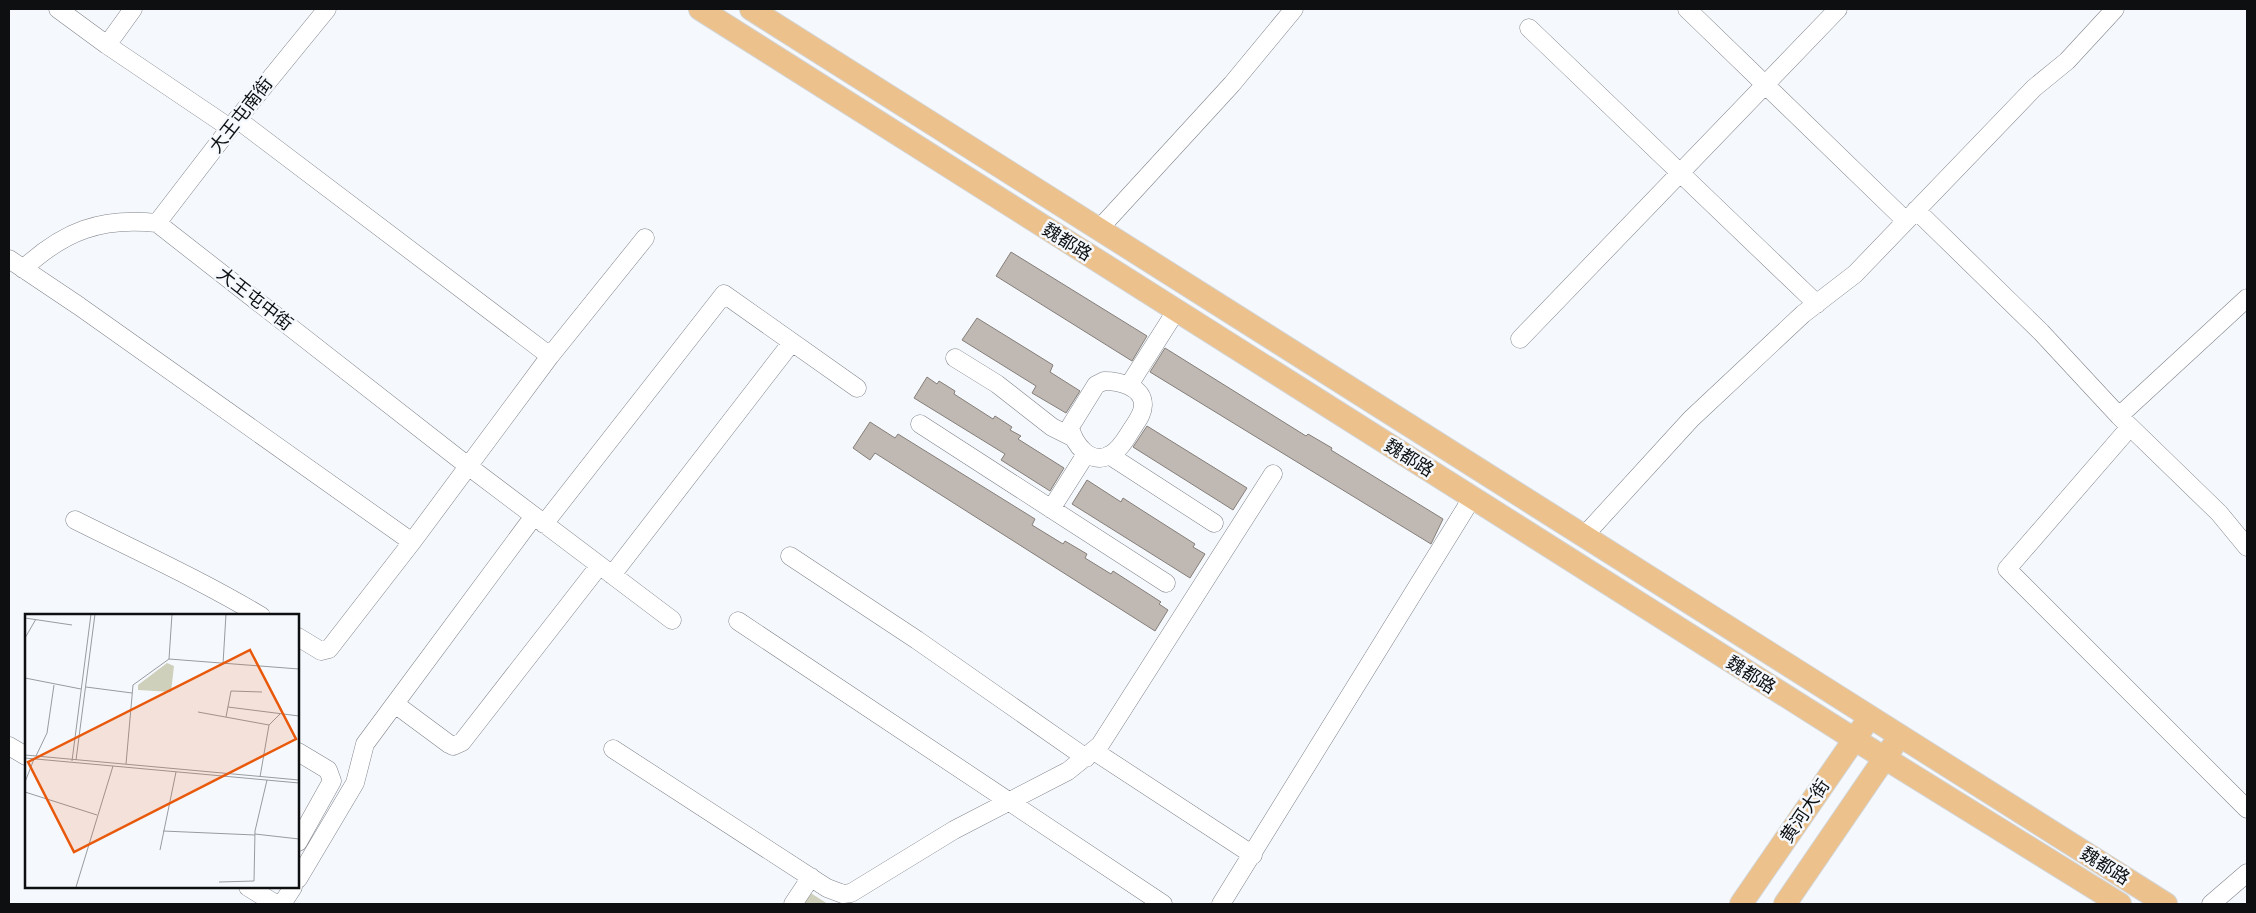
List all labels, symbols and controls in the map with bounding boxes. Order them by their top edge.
street label: 大王屯南街 [204,72,277,157]
street label: 魏都路 [1039,218,1096,265]
street label: 大王屯中街 [213,262,298,335]
street label: 魏都路 [1381,434,1438,481]
inset map [25,614,299,888]
street label: 魏都路 [1723,651,1780,698]
street label: 黄河大街 [1775,774,1833,846]
street label: 魏都路 [2077,842,2134,889]

